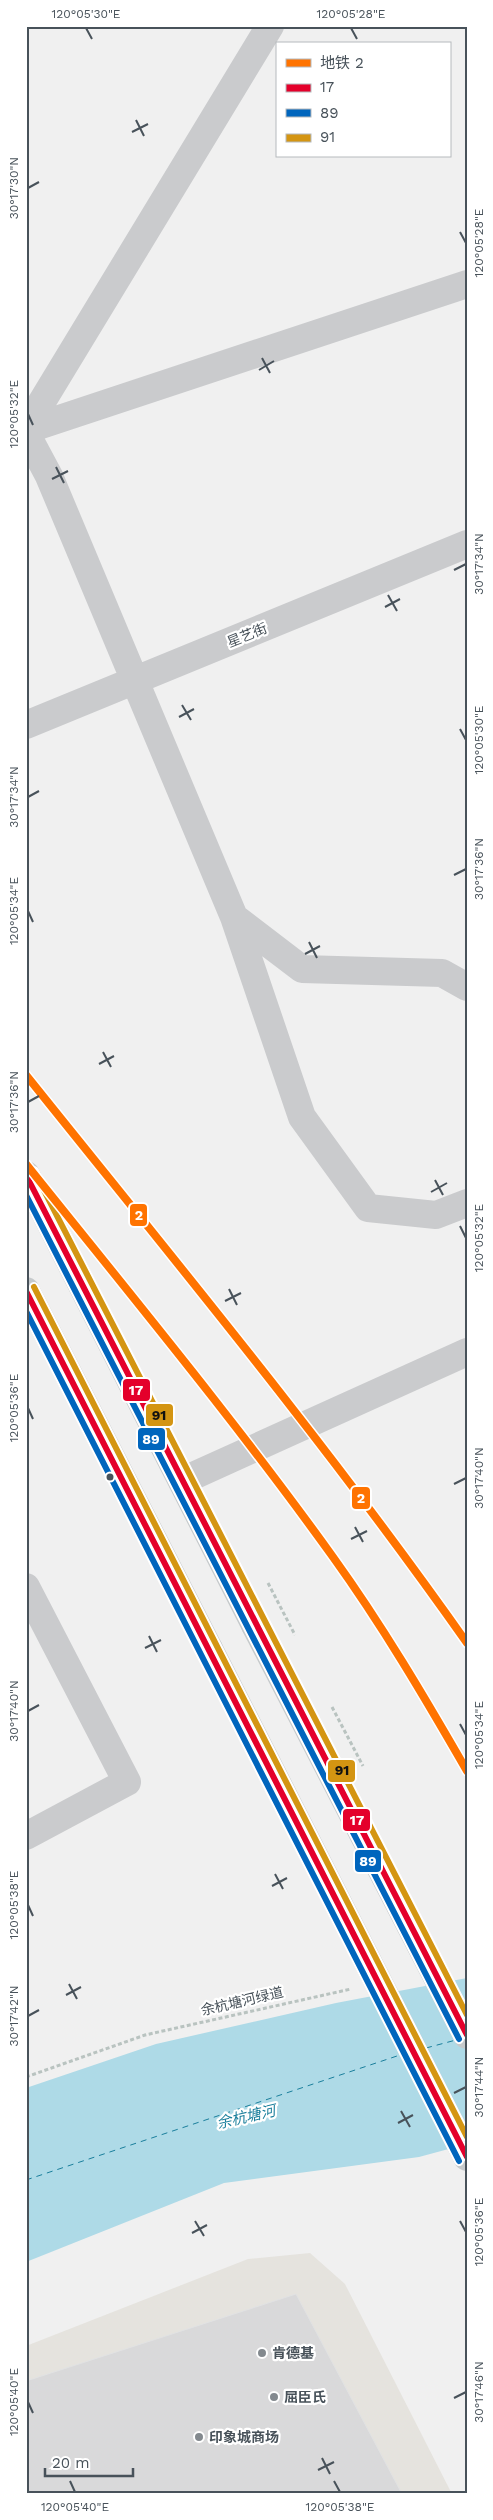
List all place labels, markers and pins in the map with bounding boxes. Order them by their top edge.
unlabelled marker [105,1472,115,1482]
place label: 肯德基 [272,2345,314,2361]
marker: 肯德基 [256,2347,268,2359]
place label: 屈臣氏 [284,2389,326,2405]
marker: 屈臣氏 [268,2391,280,2403]
place label: 印象城商场 [209,2429,279,2445]
marker: 印象城商场 [193,2431,205,2443]

